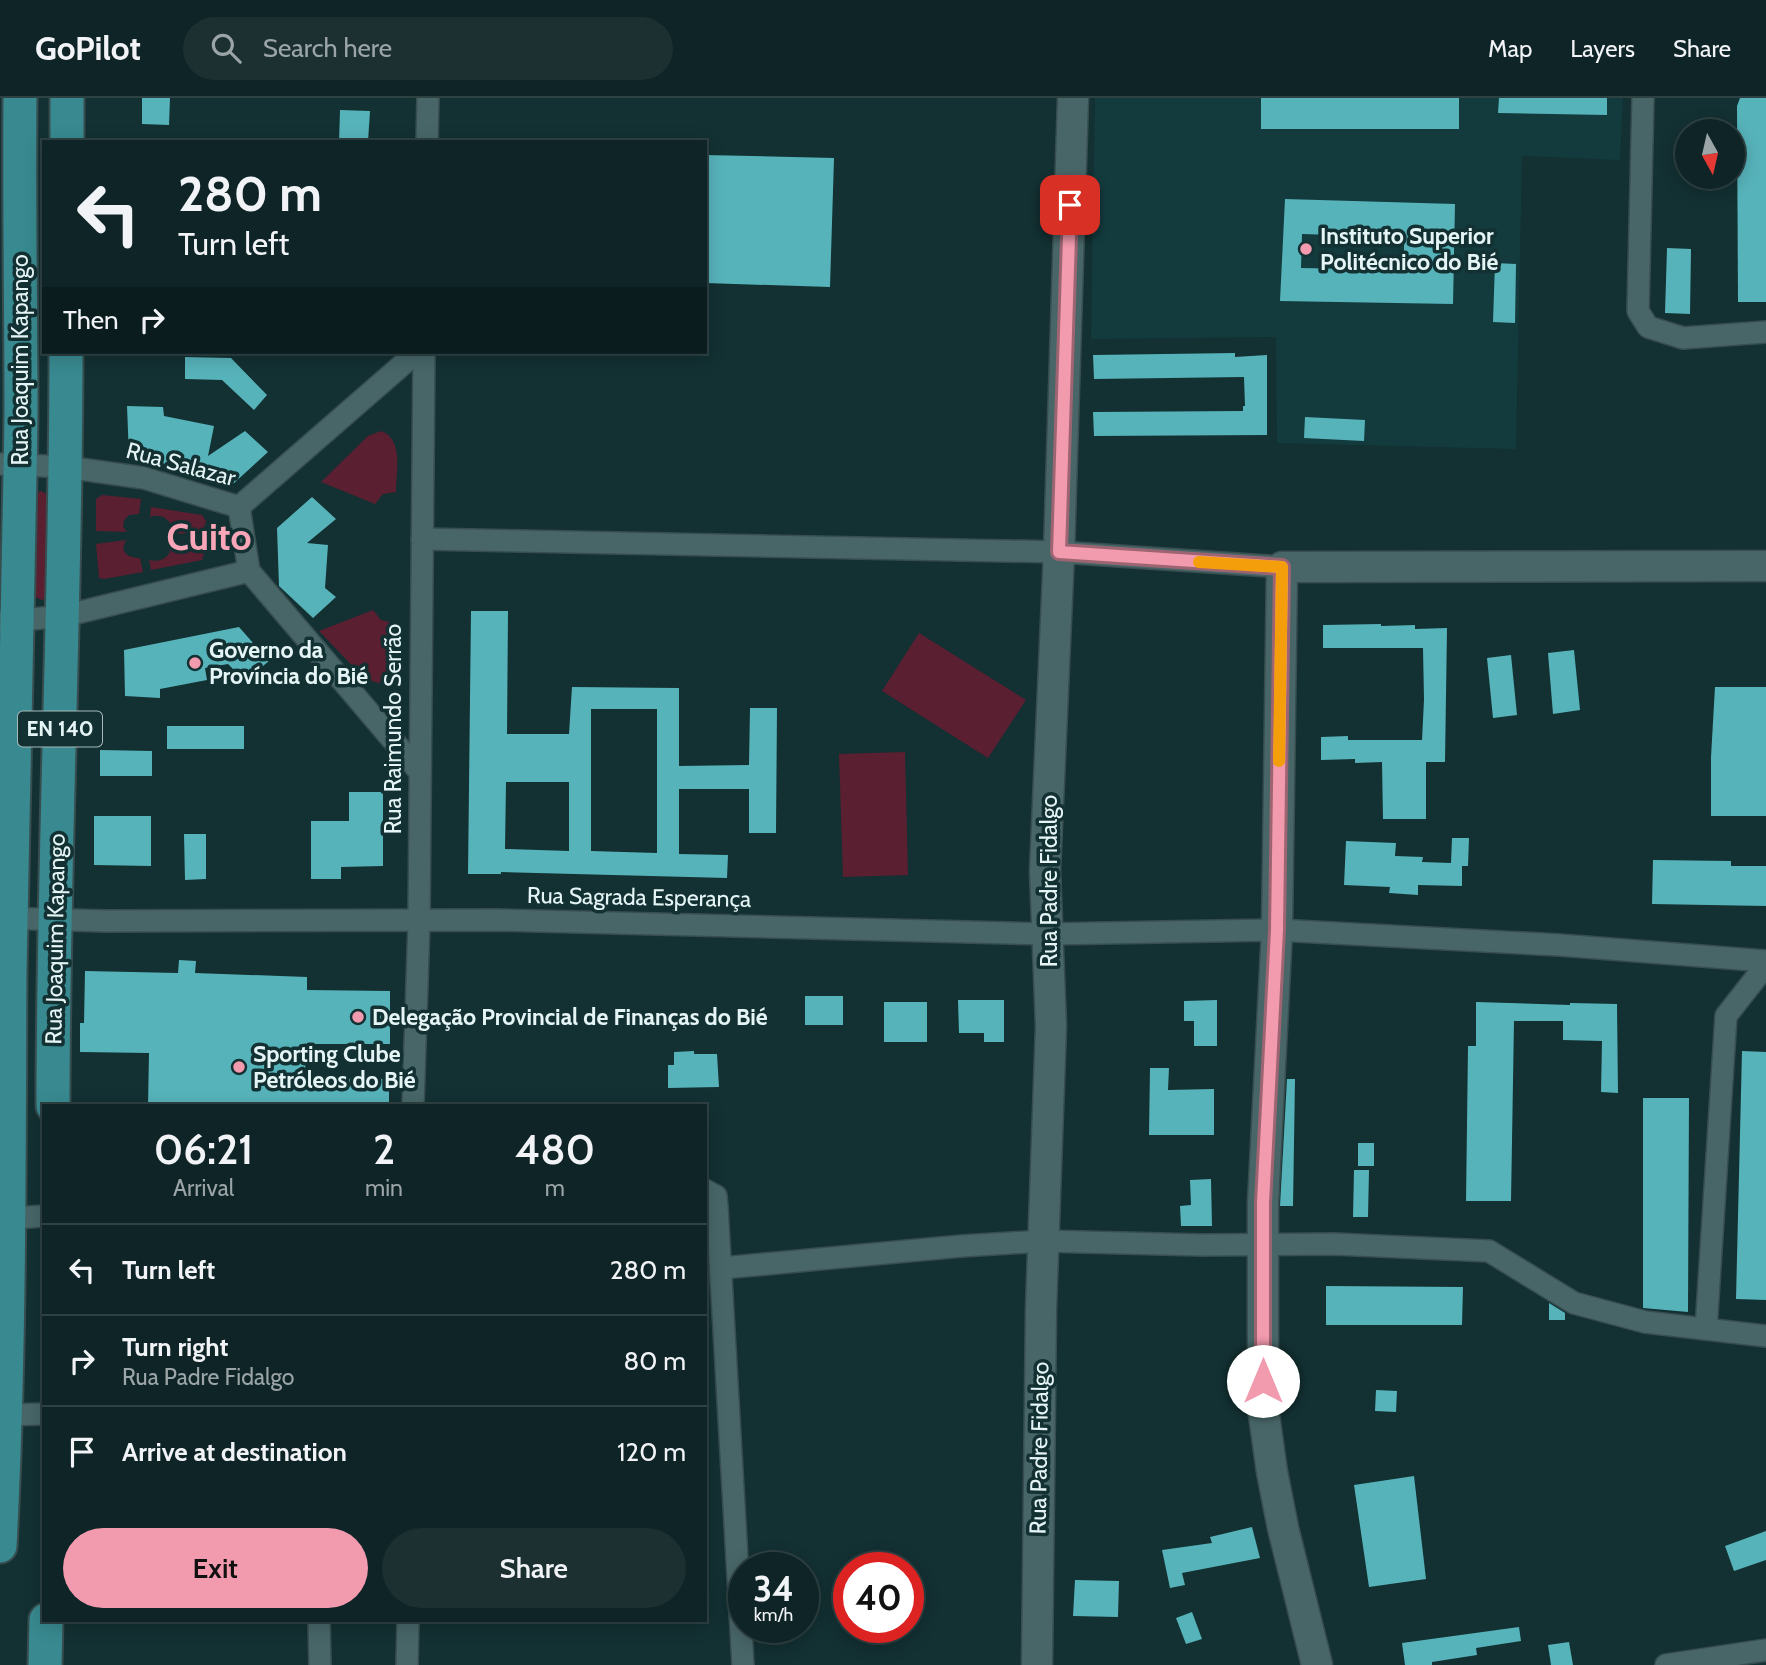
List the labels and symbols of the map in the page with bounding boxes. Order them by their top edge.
north arrow [1675,119,1745,189]
pin [1040,175,1100,235]
place label: Instituto Superior Politécnico do Bié [1320,222,1498,276]
marker: Instituto Superior Politécnico do Bié [1298,241,1314,257]
street label: Rua Joaquim Kapango [6,254,34,466]
street label: Rua Salazar [123,436,239,492]
district label: Cuito [166,514,252,559]
street label: Rua Raimundo Serrão [379,624,407,834]
place label: Governo da Província do Bié [209,636,368,690]
marker: Governo da Província do Bié [187,655,203,671]
road number: EN 140 [18,712,102,746]
street label: Rua Padre Fidalgo [1035,795,1063,967]
street label: Rua Joaquim Kapango [39,833,71,1045]
street label: Rua Sagrada Esperança [527,881,751,913]
place label: Delegação Provincial de Finanças do Bié [372,1003,768,1031]
marker: Delegação Provincial de Finanças do Bié [350,1009,366,1025]
place label: Sporting Clube Petróleos do Bié [253,1040,416,1094]
marker: Sporting Clube Petróleos do Bié [231,1059,247,1075]
position arrow [1226,1344,1300,1418]
street label: Rua Padre Fidalgo [1023,1362,1055,1534]
speed limit sign: 40 [833,1552,924,1643]

